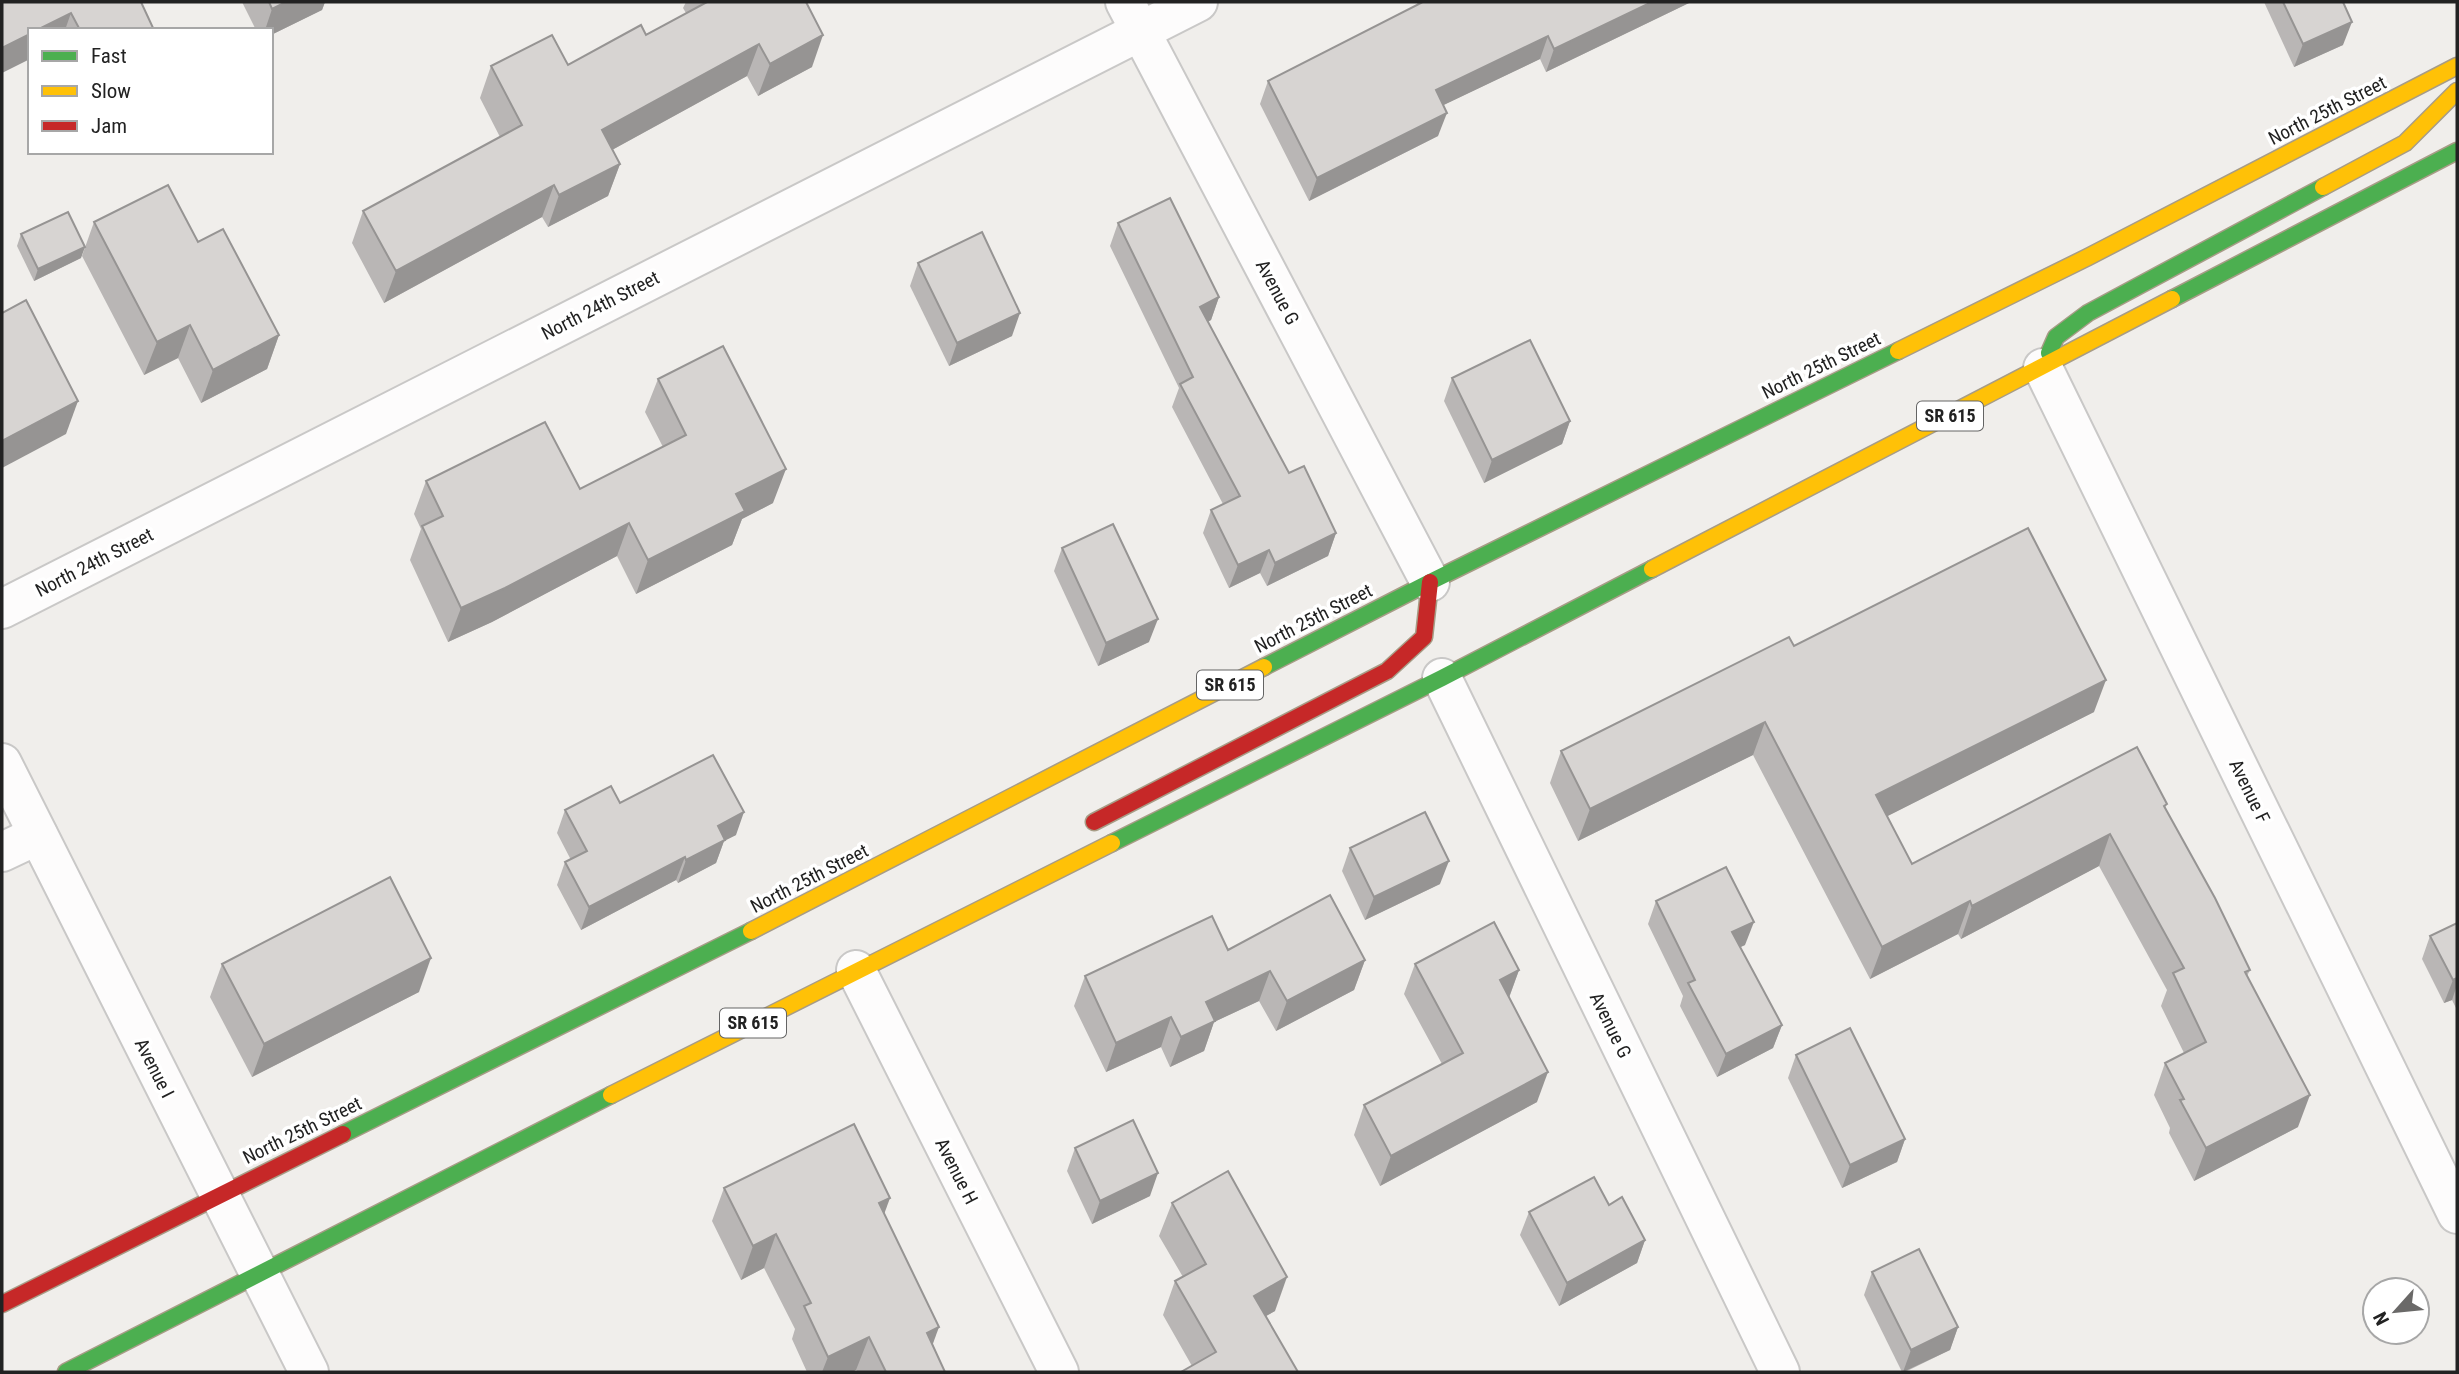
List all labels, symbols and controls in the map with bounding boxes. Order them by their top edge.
legend [28,28,273,154]
text: Fast [91,44,127,68]
street label: North 25th Street [2264,71,2390,150]
text: Slow [91,79,131,103]
text: Jam [91,114,127,138]
street label: Avenue G [1251,256,1304,329]
street label: North 24th Street [537,266,663,345]
street label: North 25th Street [1758,327,1884,404]
road number: SR 615 [1917,402,1983,430]
street label: North 24th Street [31,523,157,602]
street label: North 25th Street [1250,579,1376,658]
road number: SR 615 [1197,670,1263,700]
street label: Avenue F [2224,756,2275,827]
street label: North 25th Street [746,839,872,918]
street label: Avenue G [1585,989,1636,1062]
road number: SR 615 [720,1008,786,1038]
street label: Avenue I [130,1035,179,1102]
street label: North 25th Street [239,1092,365,1169]
street label: Avenue H [930,1134,983,1208]
north arrow [2361,1276,2431,1346]
text: N [2368,1308,2394,1329]

